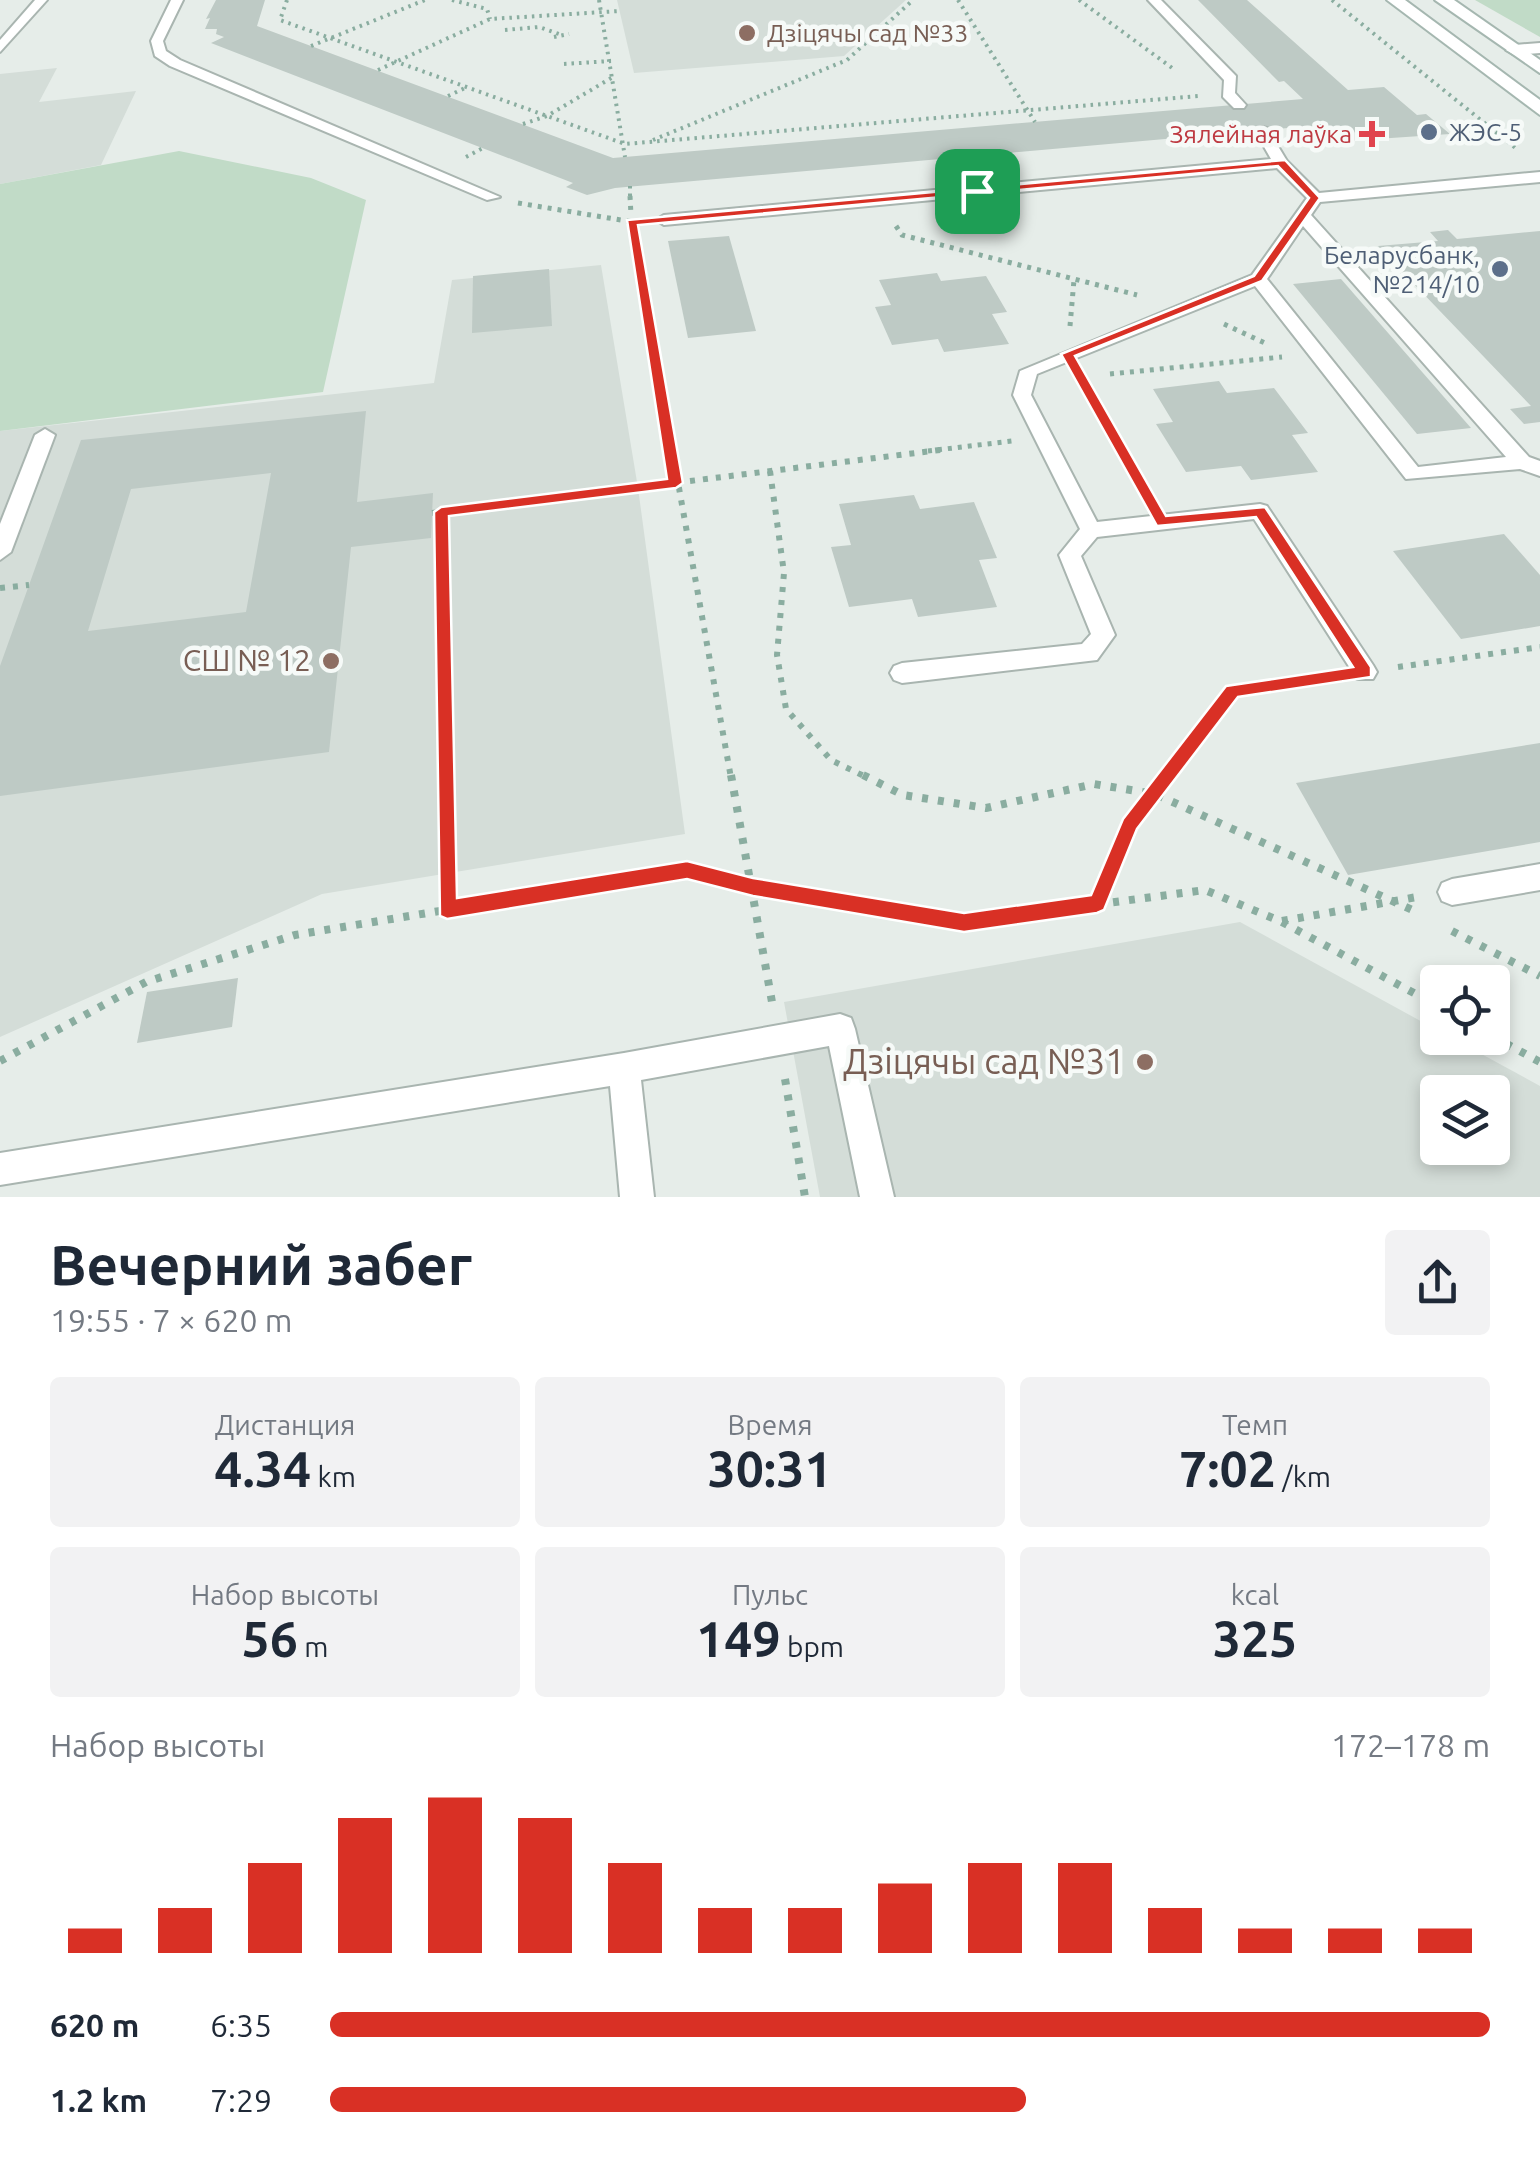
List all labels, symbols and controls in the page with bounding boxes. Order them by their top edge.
place label: Дзіцячы сад №33 [767,19,968,47]
marker: Дзіцячы сад №33 [736,22,758,44]
place label: ЖЭС-5 [1449,118,1522,146]
place label: Зялейная лаўка [1169,120,1352,148]
marker: ЖЭС-5 [1418,121,1440,143]
marker: Зялейная лаўка [1361,123,1383,145]
pin [935,149,1020,234]
icon: arrive [950,164,1005,219]
place label: Беларусбанк, №214/10 [1324,241,1480,298]
marker: Беларусбанк, №214/10 [1489,258,1511,280]
place label: СШ № 12 [183,643,311,677]
marker: СШ № 12 [320,650,342,672]
map controls [1420,965,1510,1165]
button: locate [1420,965,1510,1055]
place label: Дзіцячы сад №31 [843,1041,1125,1081]
marker: Дзіцячы сад №31 [1134,1051,1156,1073]
button: layers [1420,1075,1510,1165]
button: share [1385,1230,1490,1335]
text: Вечерний забег [50,1234,472,1295]
text: 19:55 · 7 × 620 m [50,1302,292,1338]
text: Дистанция [215,1409,355,1440]
text: Время [727,1409,813,1440]
text: Темп [1222,1409,1288,1440]
text: 4.34 [214,1440,311,1496]
text: 30:31 [707,1440,833,1496]
text: 7:02 [1179,1440,1276,1496]
text: km [311,1461,356,1492]
text: /km [1276,1461,1331,1492]
text: Набор высоты [191,1579,379,1610]
text: Пульс [732,1579,808,1610]
text: kcal [1231,1579,1279,1610]
text: 56 [242,1610,298,1666]
text: 149 [696,1610,781,1666]
text: 325 [1213,1610,1297,1666]
text: m [298,1631,328,1662]
text: bpm [781,1631,844,1662]
text: Набор высоты [50,1727,265,1763]
text: 172–178 m [1331,1727,1490,1763]
text: 620 m [50,2007,139,2043]
text: 6:35 [210,2007,272,2043]
text: 1.2 km [50,2082,147,2118]
text: 7:29 [210,2082,272,2118]

